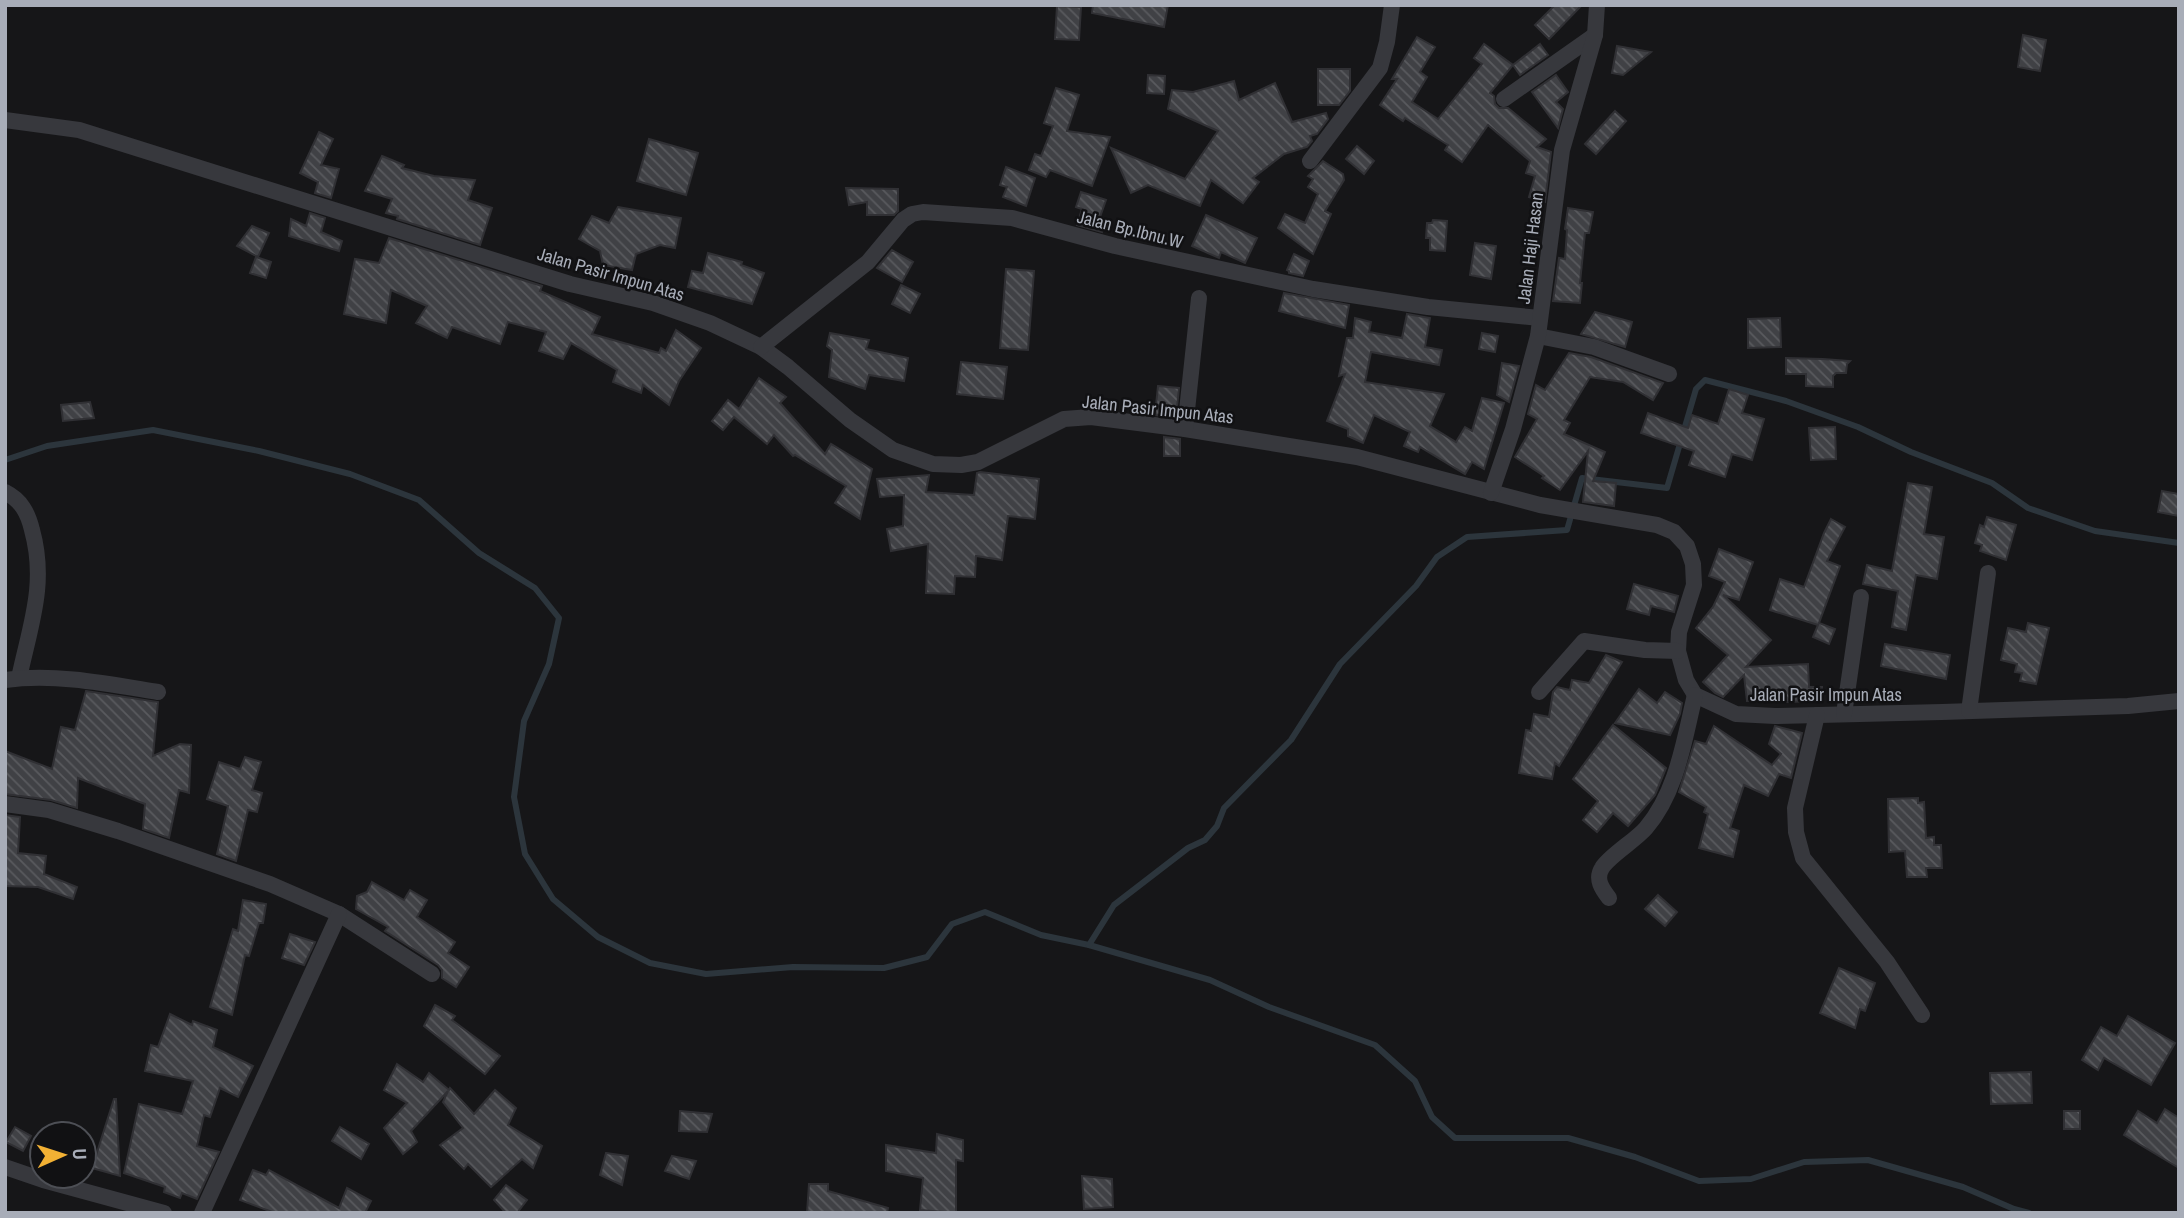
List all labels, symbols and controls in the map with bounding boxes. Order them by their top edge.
street label: Jalan Haji Hasan [1511,191,1549,305]
street label: Jalan Bp.Ibnu.W [1074,204,1186,254]
street label: Jalan Pasir Impun Atas [535,241,687,307]
street label: Jalan Pasir Impun Atas [1081,389,1235,429]
street label: Jalan Pasir Impun Atas [1750,682,1902,707]
north arrow [28,1120,98,1190]
text: U [67,1148,93,1160]

